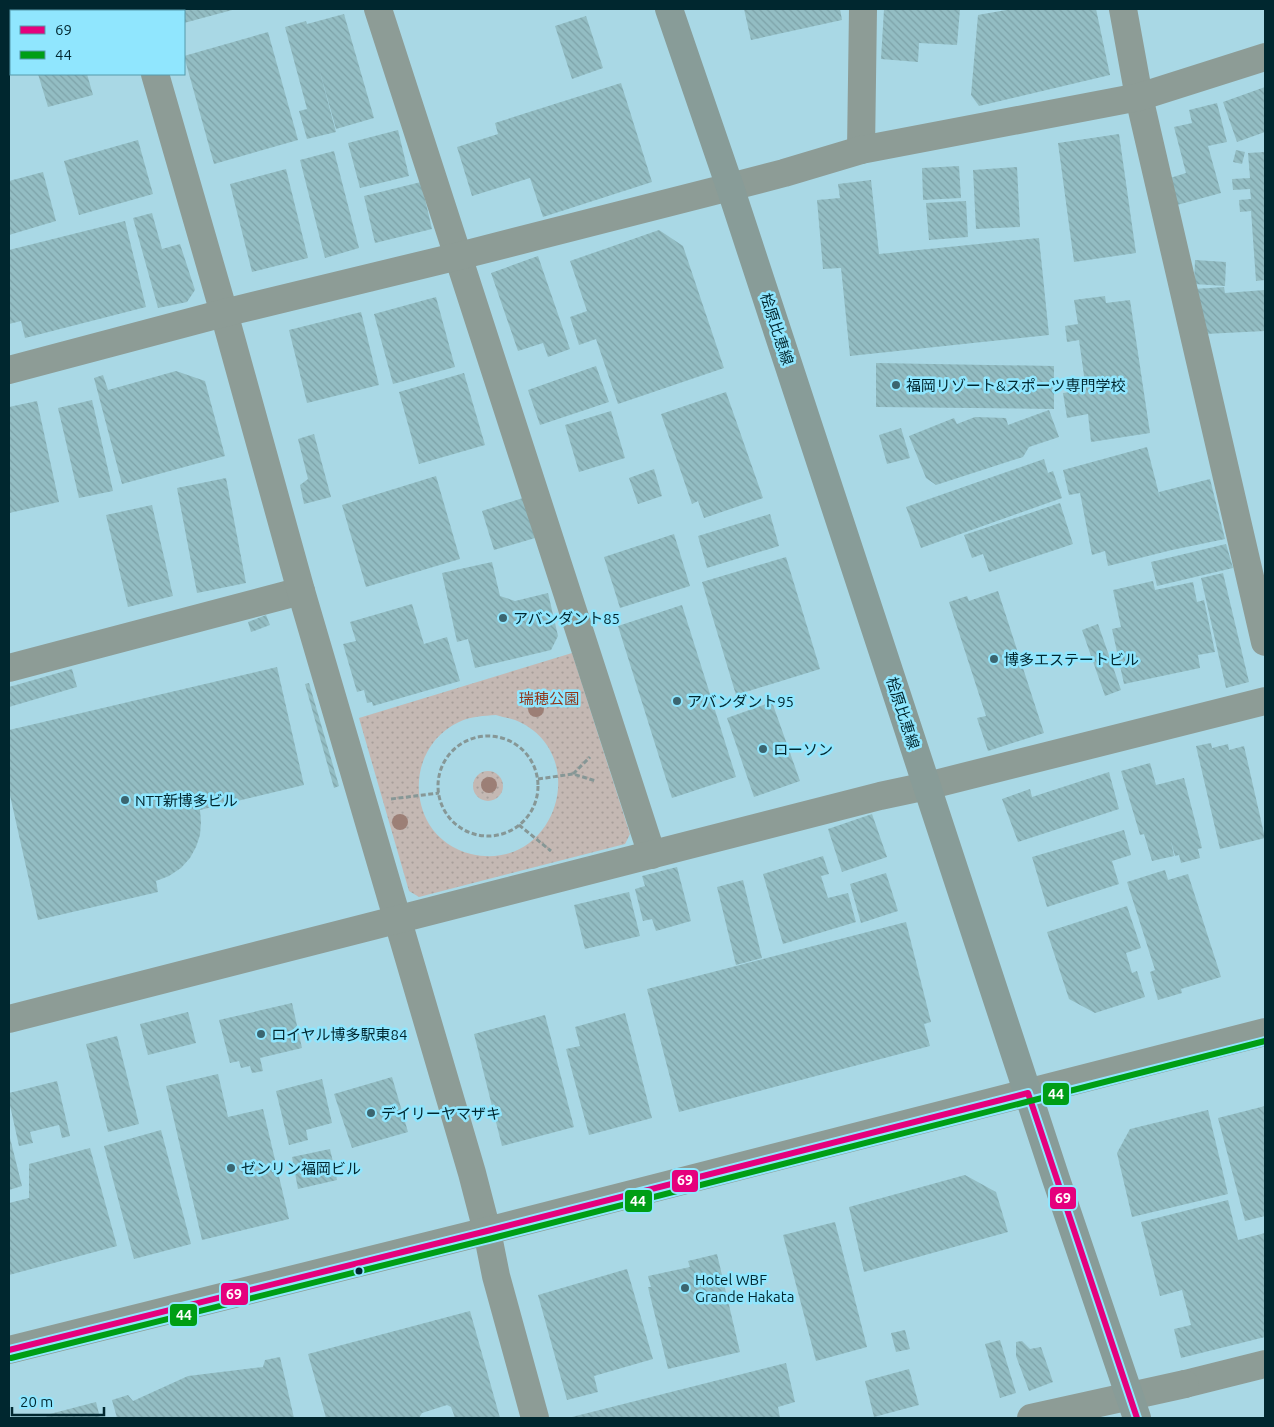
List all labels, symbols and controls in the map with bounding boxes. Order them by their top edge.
legend [10,10,185,75]
text: 69 [55,21,72,38]
text: 44 [55,46,72,63]
street label: 桧原比恵線 [757,291,797,367]
place label: 福岡リゾート&スポーツ専門学校 [906,377,1126,394]
marker: 福岡リゾート&スポーツ専門学校 [890,379,902,391]
place label: アバンダント85 [513,610,620,627]
marker: アバンダント85 [497,612,509,624]
place label: 博多エステートビル [1004,651,1139,668]
marker: 博多エステートビル [988,653,1000,665]
street label: 桧原比恵線 [883,675,923,751]
park label: 瑞穂公園 [519,690,579,707]
place label: アバンダント95 [687,693,794,710]
marker: アバンダント95 [671,695,683,707]
place label: ローソン [773,741,833,758]
marker: ローソン [757,743,769,755]
place label: NTT新博多ビル [135,792,238,809]
marker: NTT新博多ビル [119,794,131,806]
place label: ロイヤル博多駅東84 [271,1026,407,1043]
marker: ロイヤル博多駅東84 [255,1028,267,1040]
line badge: 44 [1042,1082,1070,1106]
text: 44 [1048,1086,1064,1102]
place label: デイリーヤマザキ [381,1105,501,1122]
marker: デイリーヤマザキ [365,1107,377,1119]
place label: ゼンリン福岡ビル [241,1160,361,1177]
marker: ゼンリン福岡ビル [225,1162,237,1174]
line badge: 69 [671,1169,699,1193]
text: 69 [677,1172,693,1188]
line badge: 69 [1049,1186,1077,1210]
line badge: 44 [624,1189,653,1213]
text: 69 [1055,1190,1071,1206]
text: 44 [630,1193,646,1209]
unlabelled marker [354,1266,364,1276]
place label: Hotel WBF Grande Hakata [695,1271,794,1305]
line badge: 69 [220,1282,249,1306]
marker: Hotel WBF Grande Hakata [679,1282,691,1294]
text: 69 [226,1286,242,1302]
line badge: 44 [169,1303,198,1327]
text: 44 [176,1307,192,1323]
scale bar [12,1384,105,1416]
text: 20 m [20,1393,53,1410]

